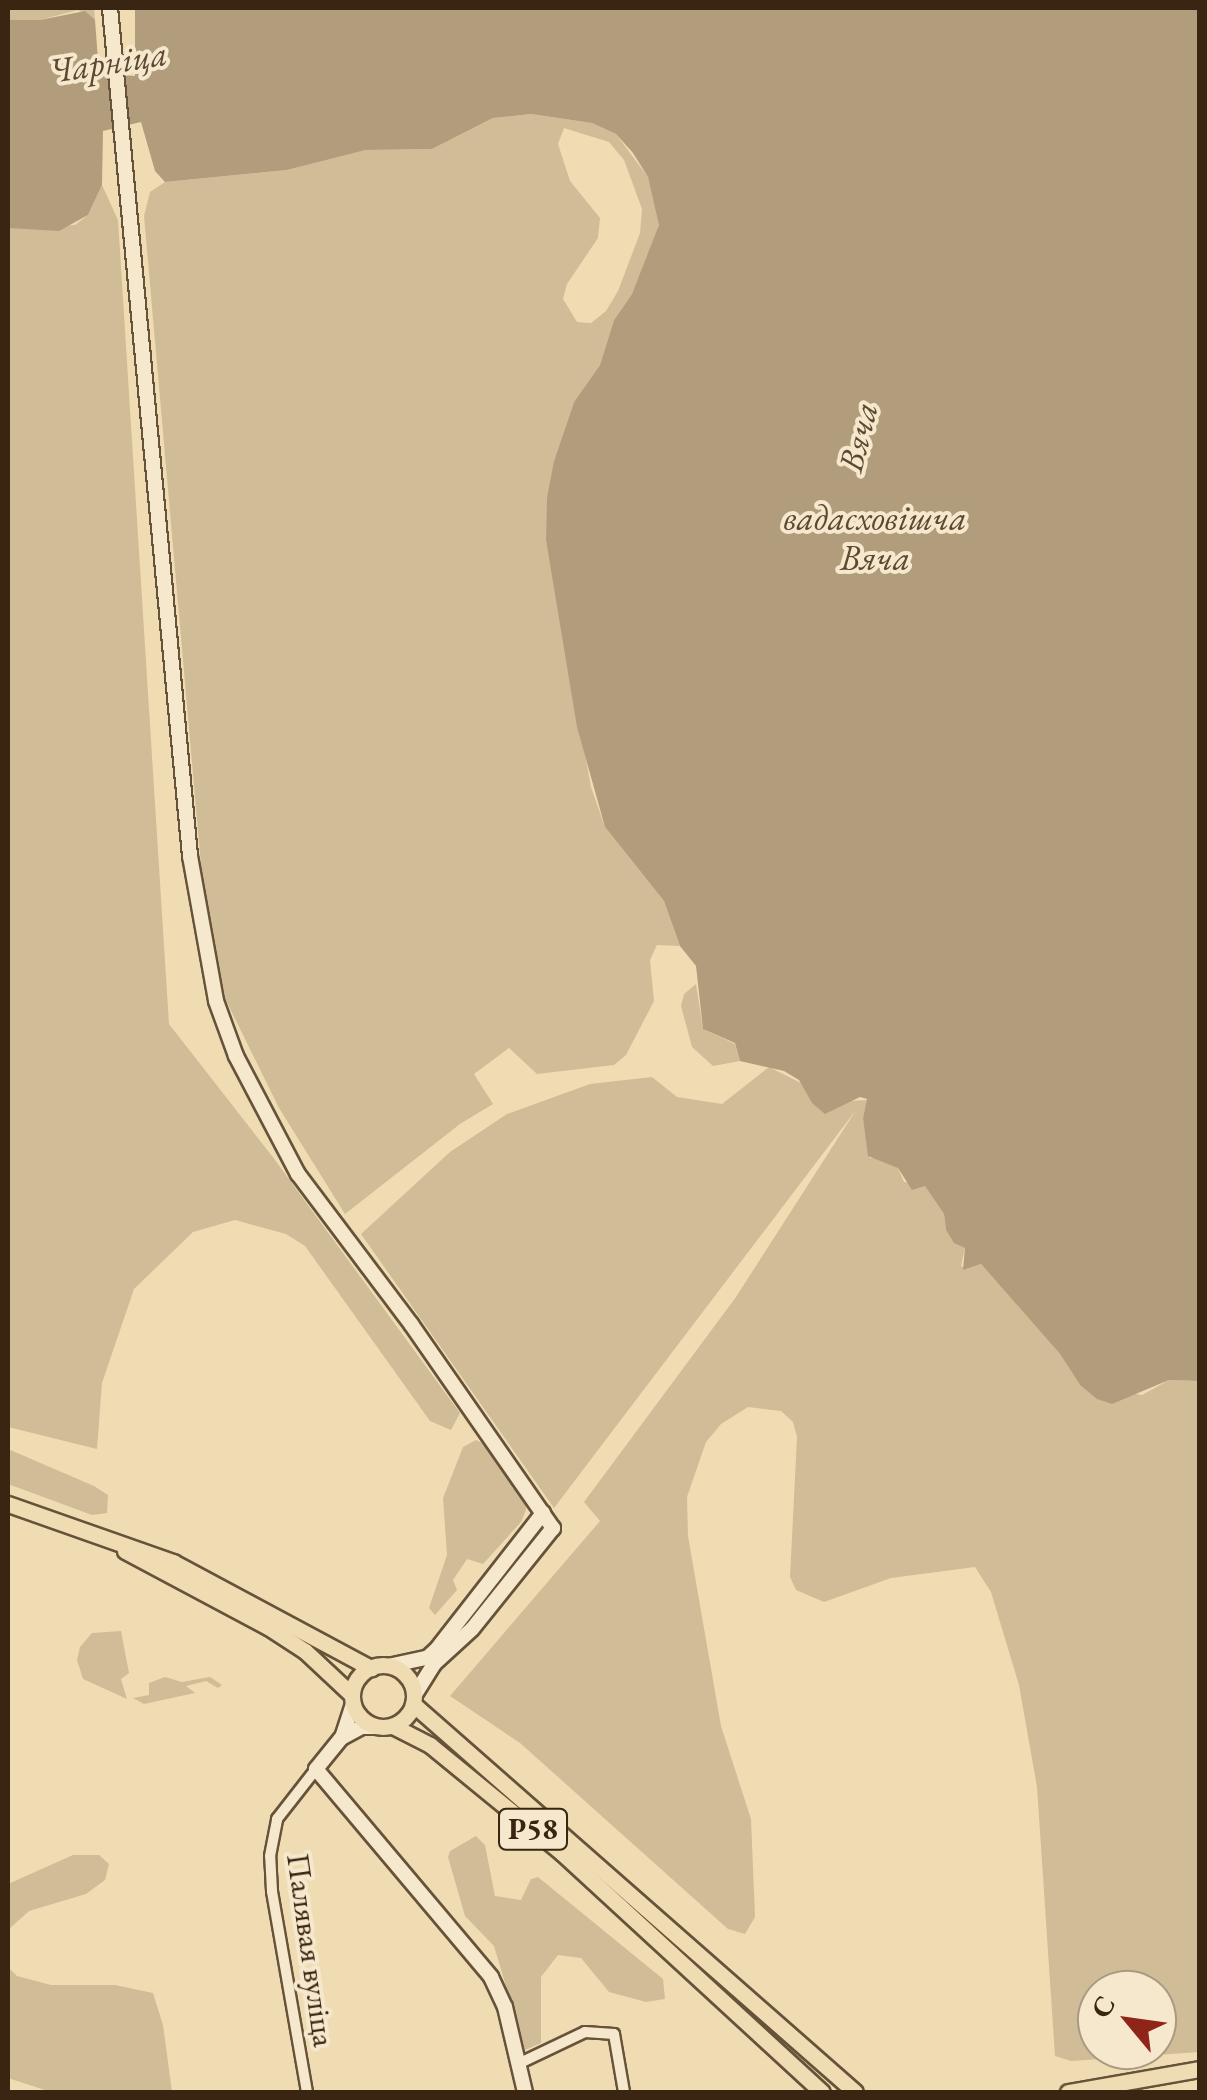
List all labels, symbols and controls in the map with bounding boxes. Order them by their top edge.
water label: Чарніца [46,32,170,92]
water label: Вяча [829,398,887,476]
water label: вадасховішча Вяча [783,497,967,579]
road number: Р58 [498,1804,568,1854]
street label: Палявая вуліца [278,1851,344,2049]
north arrow [1077,1970,1177,2070]
text: С [1082,1989,1123,2024]

